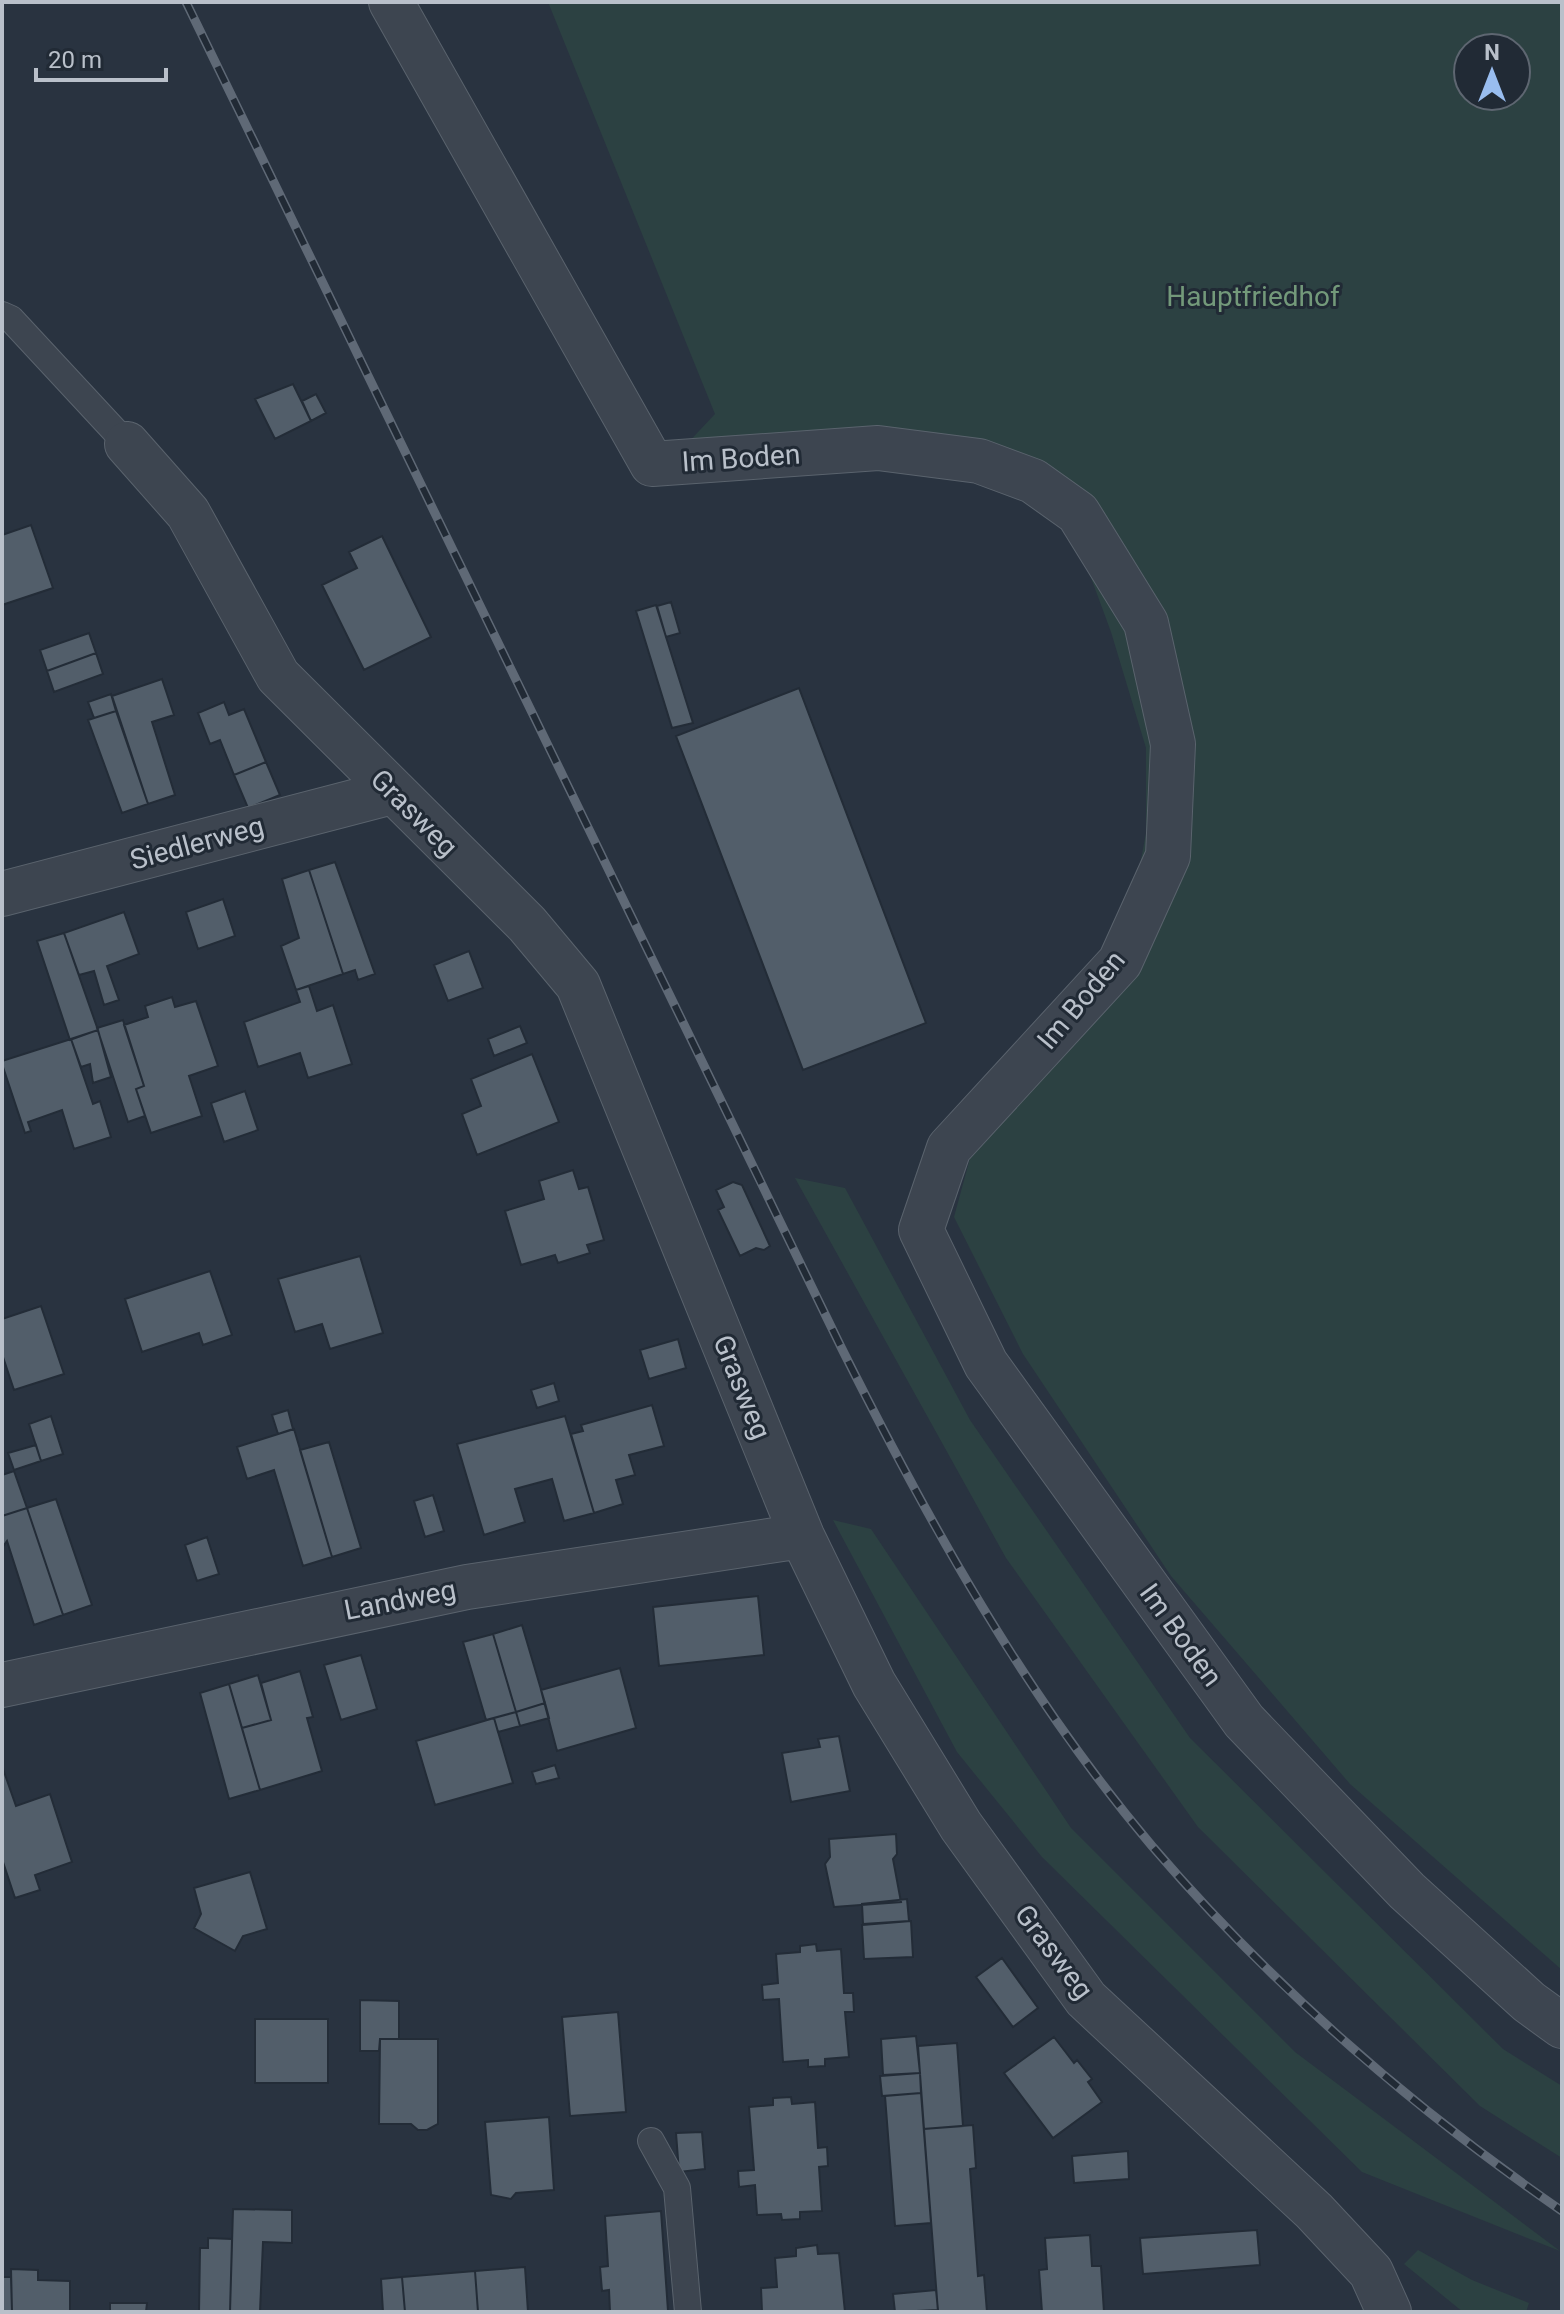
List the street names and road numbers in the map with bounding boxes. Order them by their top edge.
street label: Im Boden [681,437,801,479]
street label: Grasweg [364,763,464,863]
street label: Siedlerweg [127,809,267,877]
street label: Im Boden [1030,944,1132,1056]
street label: Grasweg [706,1330,778,1444]
street label: Landweg [341,1573,459,1627]
street label: Im Boden [1133,1577,1229,1693]
street label: Grasweg [1008,1898,1100,2006]

